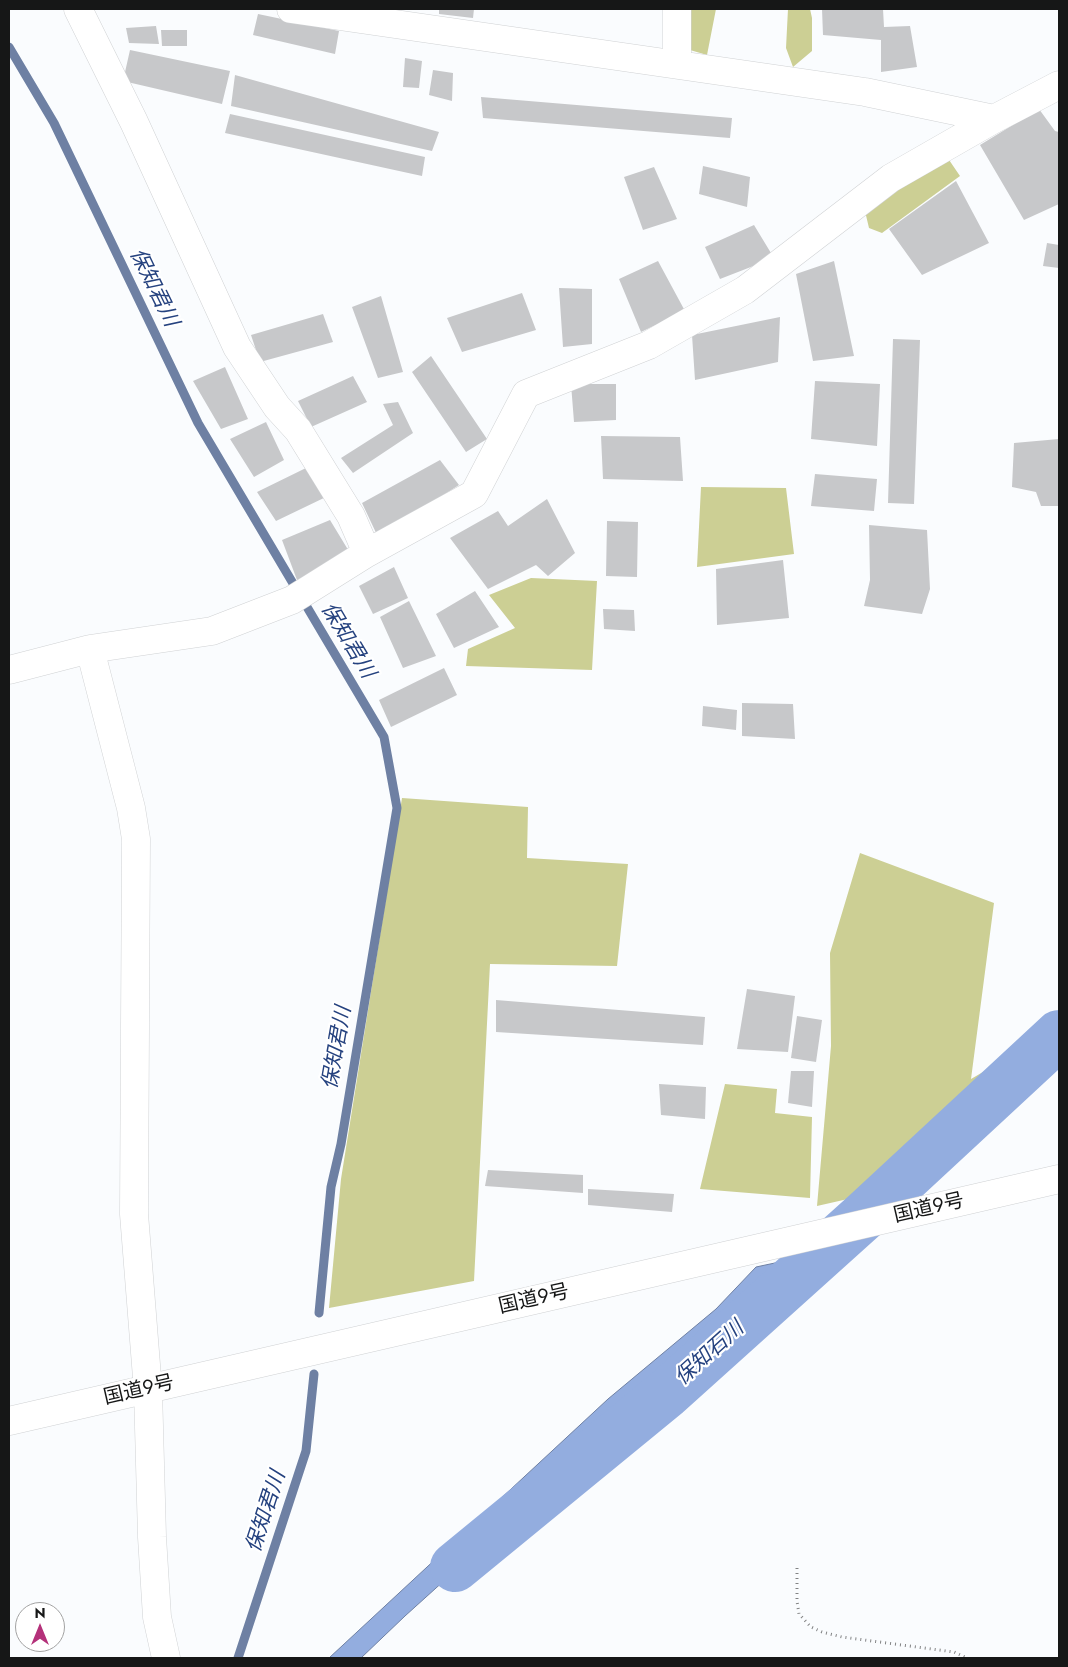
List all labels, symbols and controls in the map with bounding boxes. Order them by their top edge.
water label: 保知君川 [123,245,183,331]
water label: 保知君川 [315,599,379,683]
water label: 保知君川 [318,1004,358,1092]
street label: 国道9号 [891,1189,967,1229]
street label: 国道9号 [496,1280,572,1320]
water label: 保知石川 [670,1317,750,1391]
street label: 国道9号 [101,1371,177,1411]
water label: 保知君川 [242,1468,292,1556]
north arrow [15,1602,65,1652]
text: N [34,1603,46,1623]

